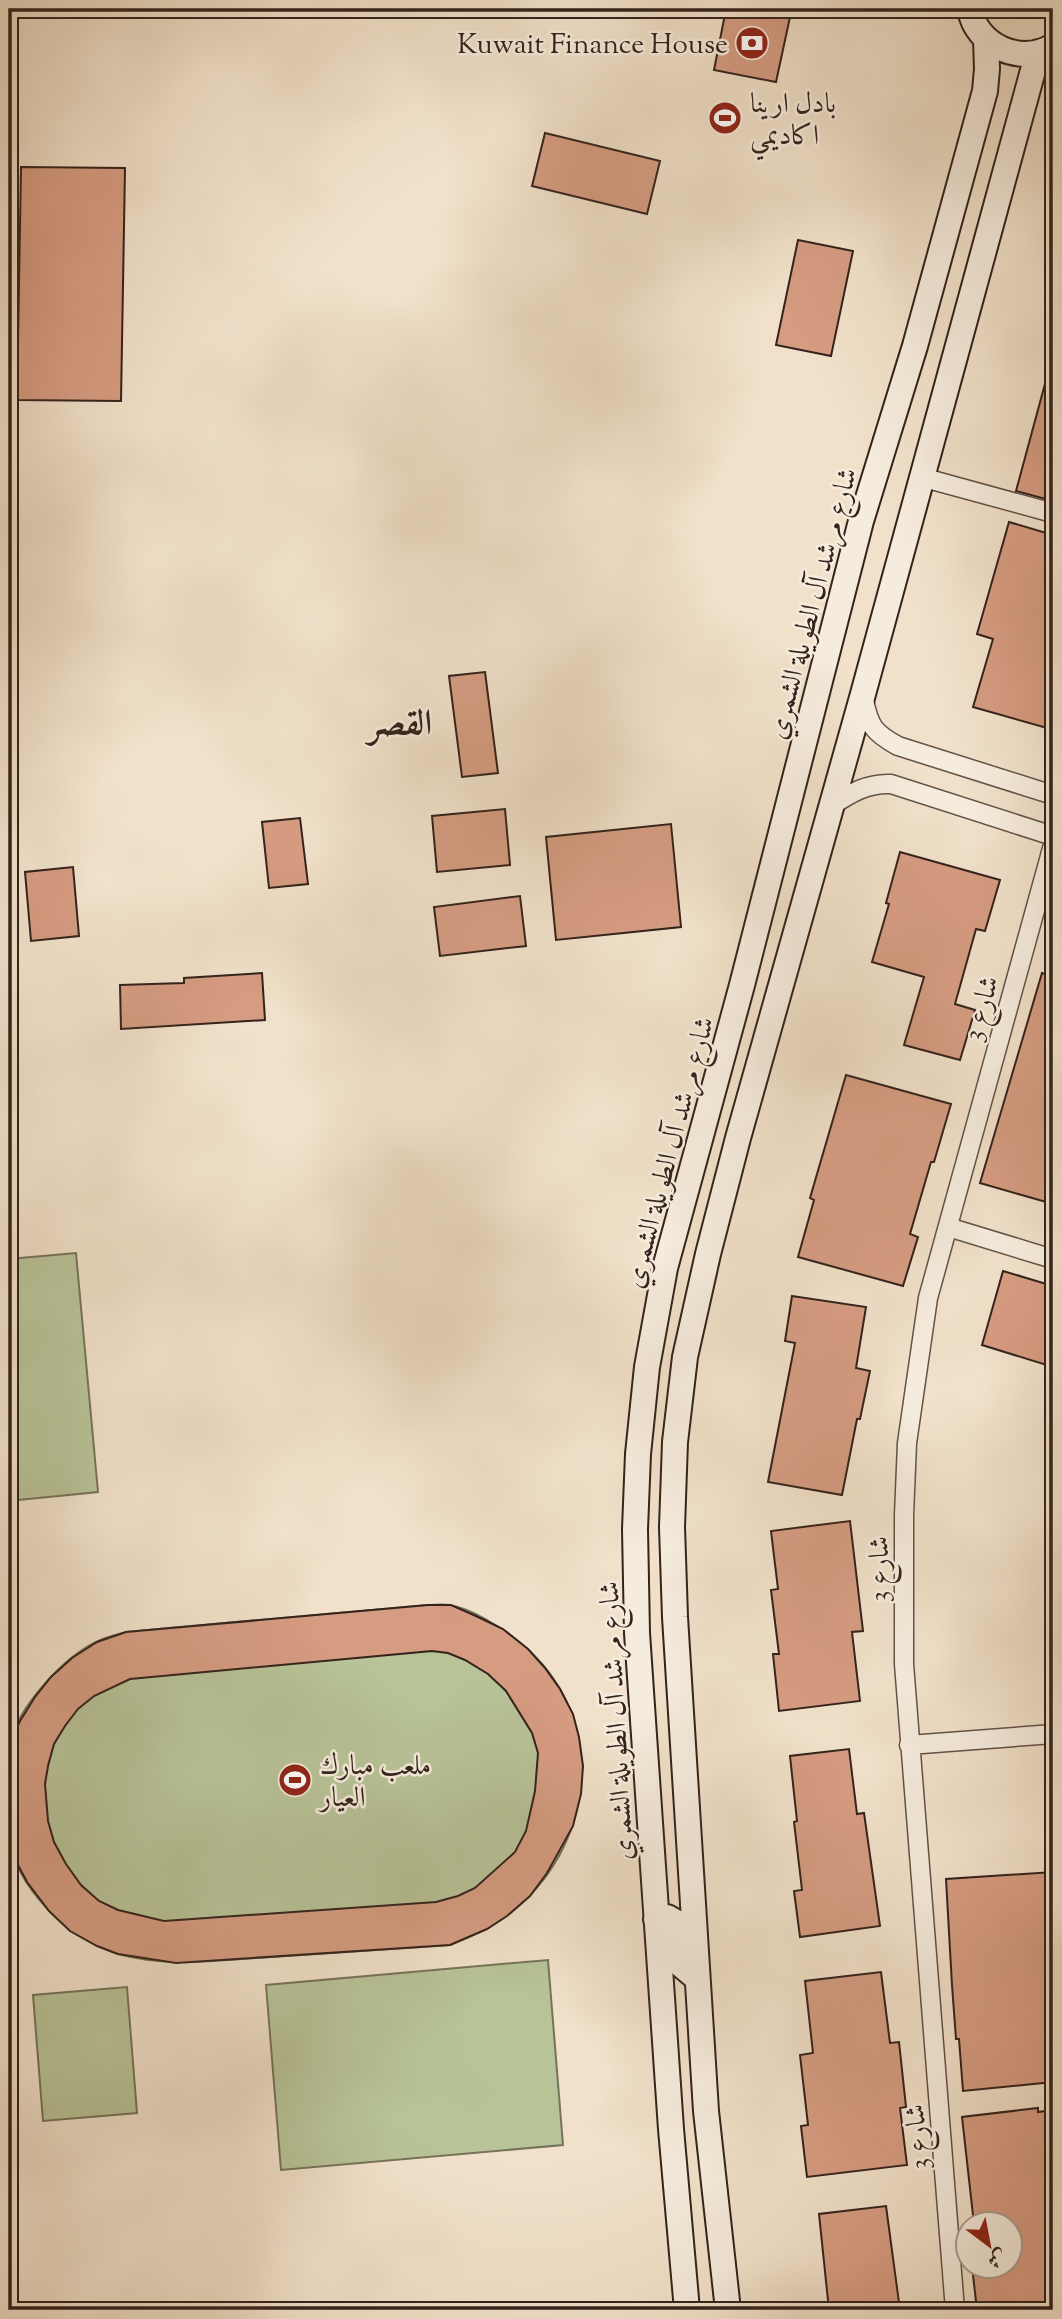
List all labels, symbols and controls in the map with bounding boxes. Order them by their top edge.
bank icon: Kuwait Finance House [733,24,771,62]
place label: Kuwait Finance House [457,26,728,66]
place label: بادل ارينا اكاديمي [750,85,836,161]
sports icon: بادل ارينا اكاديمي [706,99,744,137]
street label: شارع مرشد آل الطويلة الشمري [758,464,870,744]
district label: القصر [364,700,432,751]
street label: شارع 3 [955,972,1012,1046]
street label: شارع مرشد آل الطويلة الشمري [615,1013,727,1293]
street label: شارع 3 [861,1536,902,1602]
street label: شارع مرشد آل الطويلة الشمري [591,1580,646,1862]
place label: ملعب مبارك العيار [317,1747,431,1819]
sports icon: ملعب مبارك العيار [276,1761,314,1799]
street label: شارع 3 [896,2102,943,2171]
north arrow [954,2210,1024,2280]
text: ش [982,2241,1012,2274]

